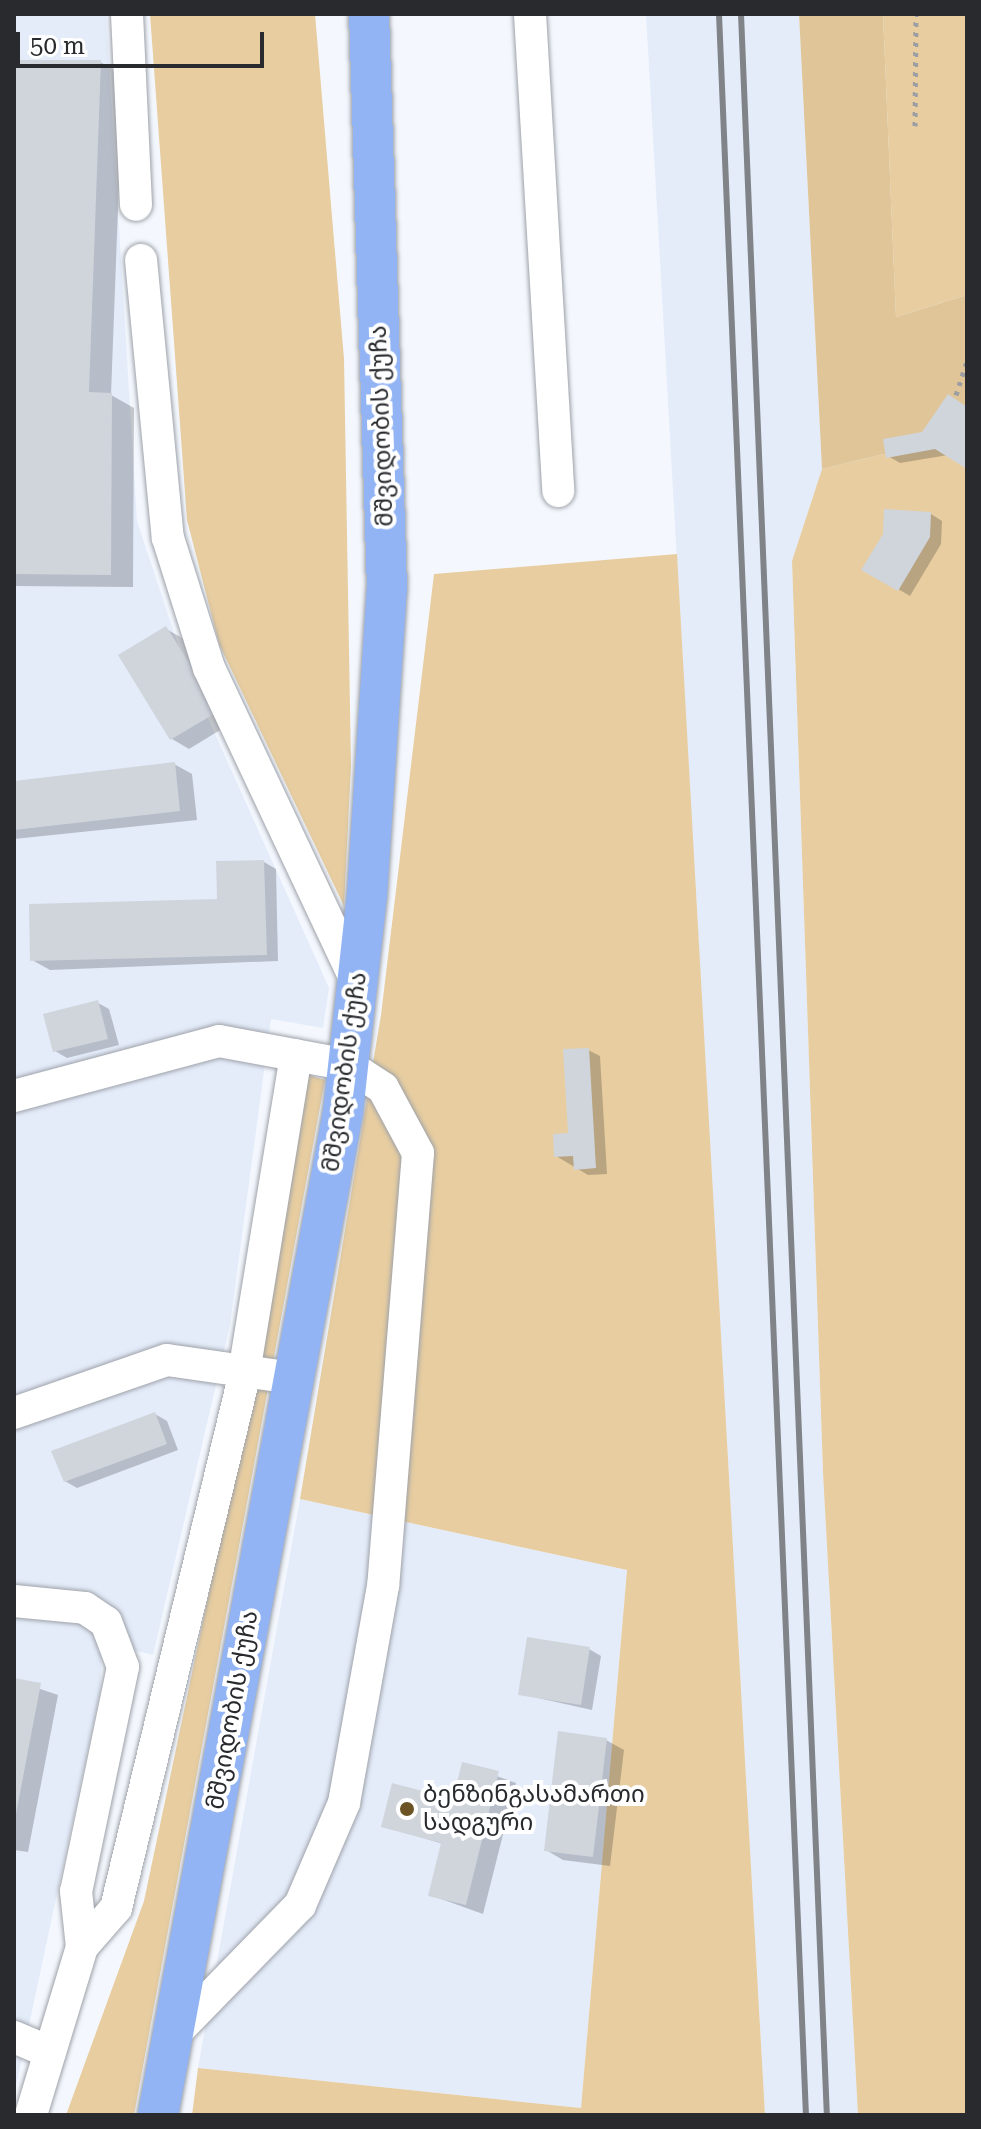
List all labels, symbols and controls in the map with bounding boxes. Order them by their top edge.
scale bar [20,16,268,66]
text: 50 m [30,32,85,60]
street label: მშვიდობის ქუჩა [364,325,400,527]
street label: მშვიდობის ქუჩა [317,970,373,1174]
street label: მშვიდობის ქუჩა [201,1608,265,1812]
place label: ბენზინგასამართი სადგური [423,1781,645,1837]
marker: ბენზინგასამართი სადგური [398,1800,416,1818]

